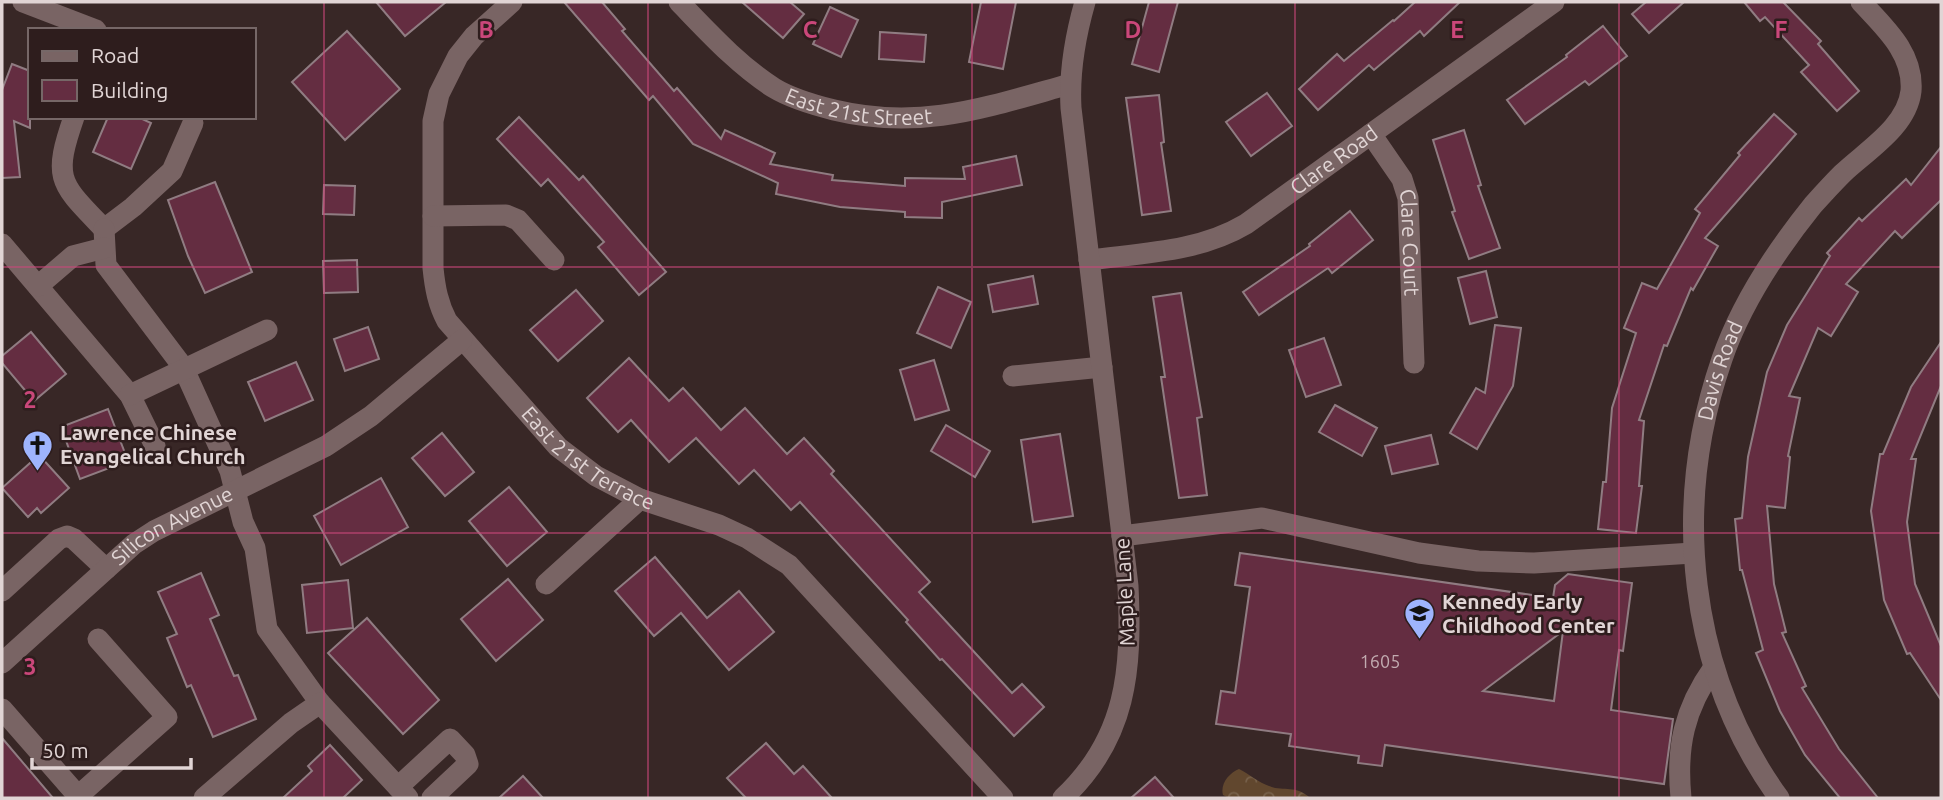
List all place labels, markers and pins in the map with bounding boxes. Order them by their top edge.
place label: Lawrence Chinese Evangelical Church [60,420,246,468]
church icon: Lawrence Chinese Evangelical Church [20,428,54,472]
place label: Kennedy Early Childhood Center [1442,589,1615,637]
school or university icon: Kennedy Early Childhood Center [1402,597,1436,641]

